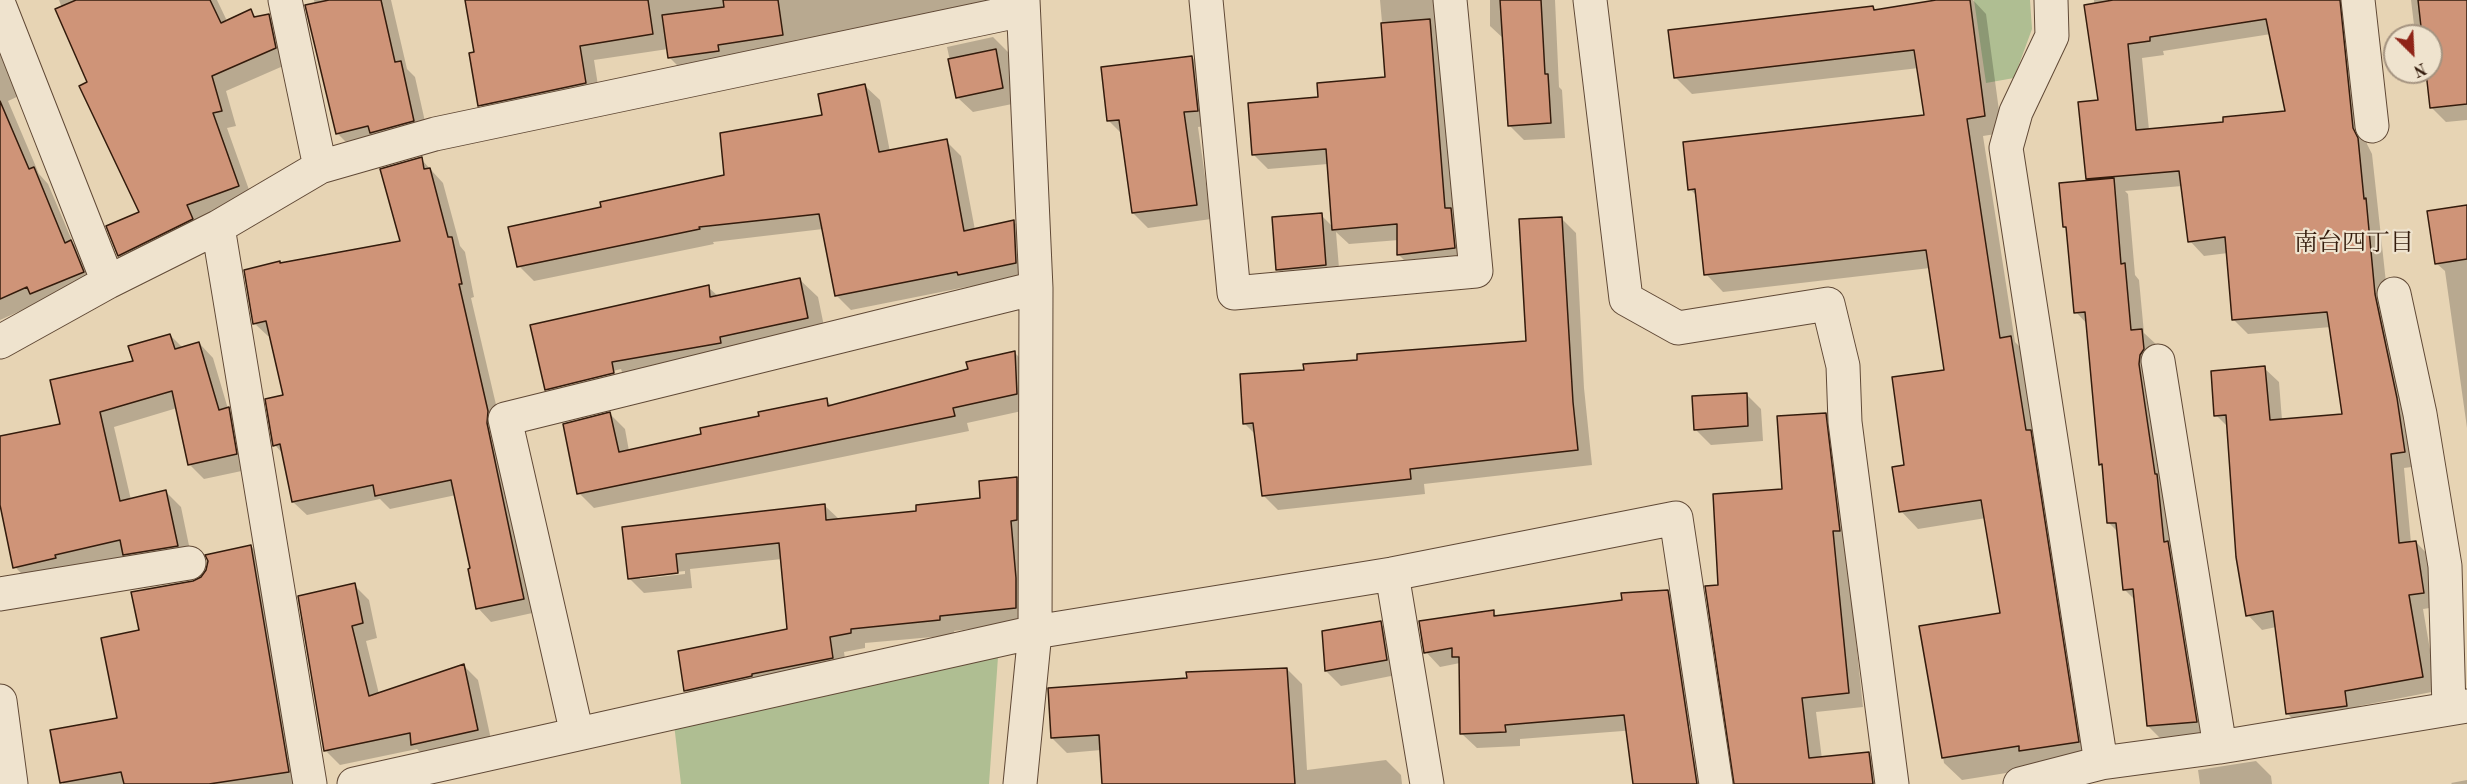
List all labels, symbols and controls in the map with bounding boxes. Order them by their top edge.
north arrow [2383,24,2443,84]
text: N [2411,59,2428,78]
district label: 南台四丁目 [2294,230,2414,258]

